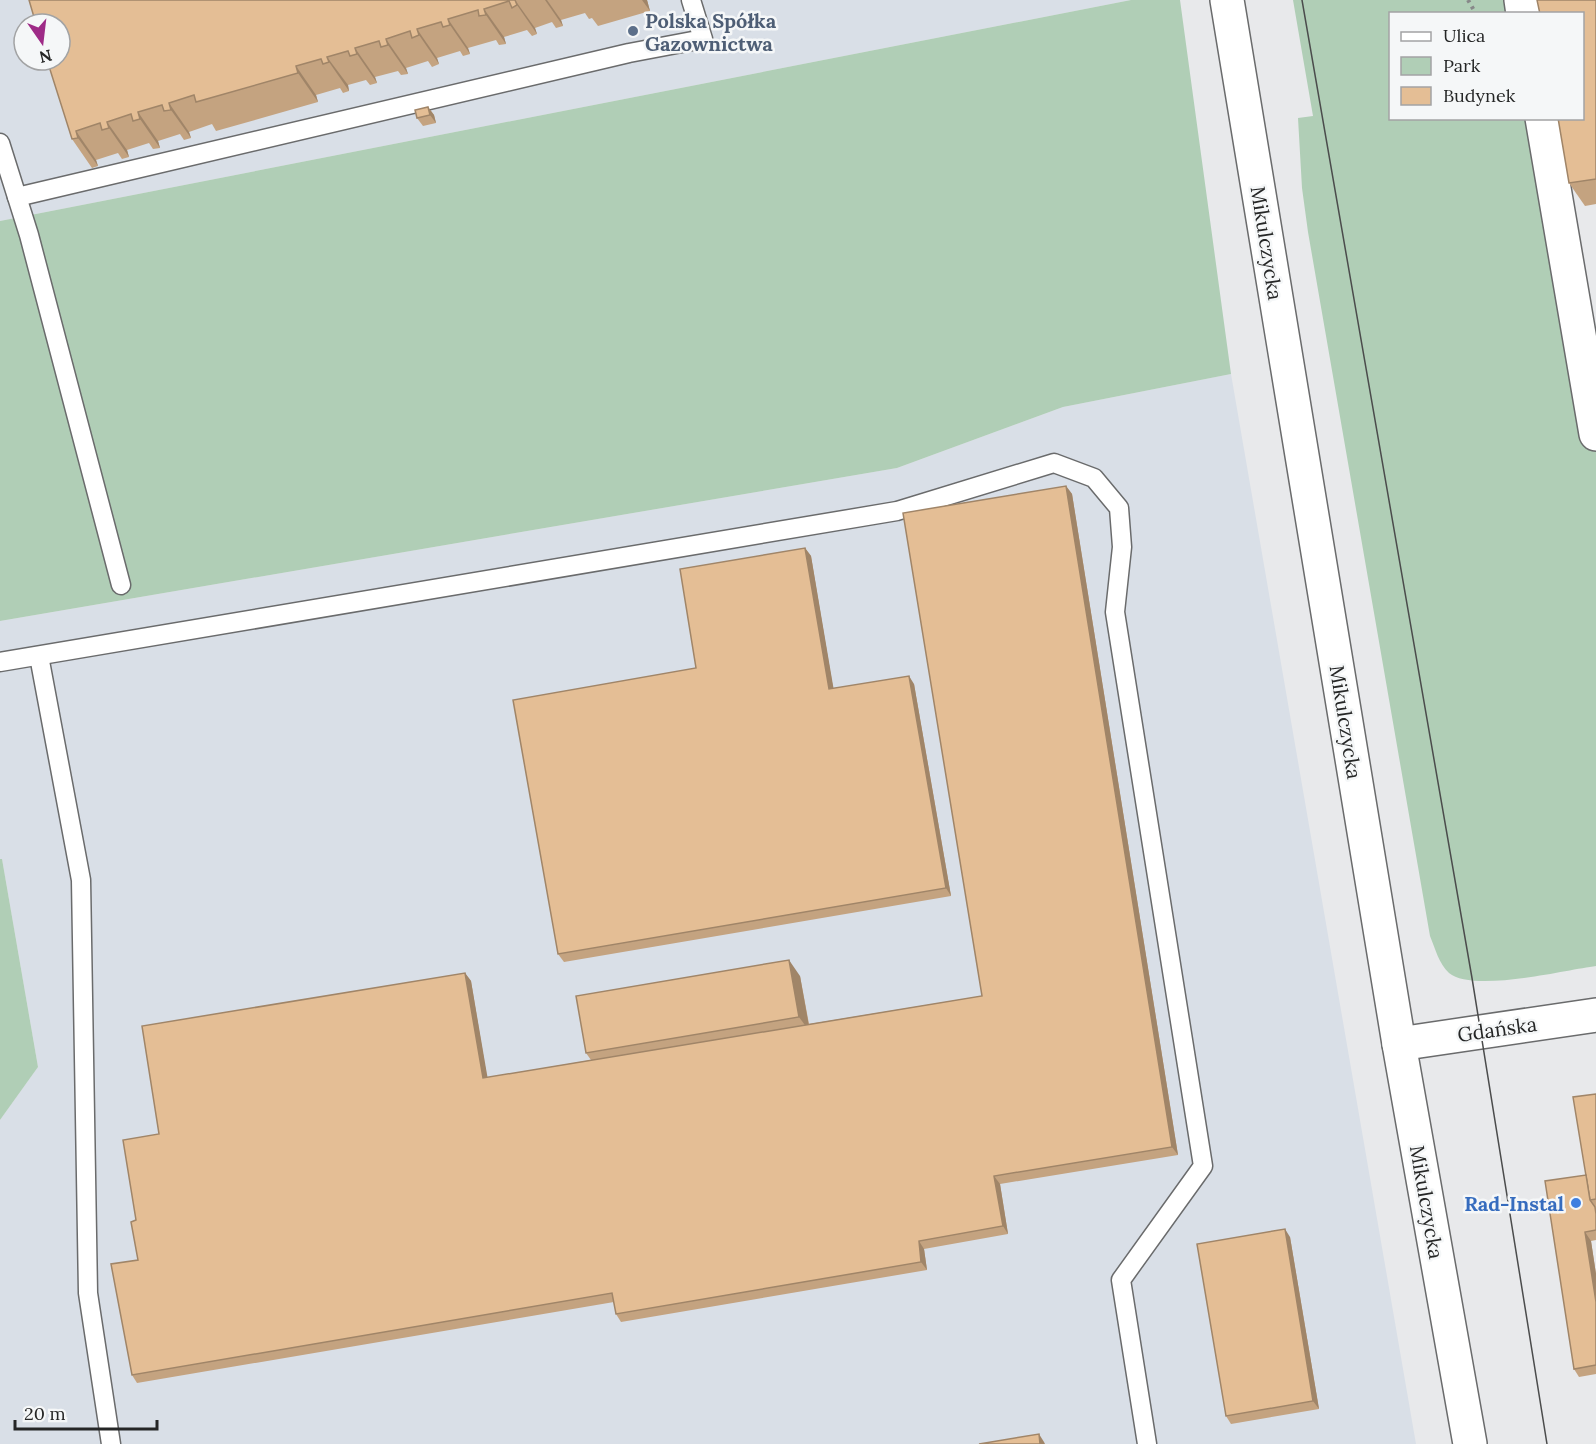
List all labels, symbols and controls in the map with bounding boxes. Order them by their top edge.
place label: Polska Spółka Gazownictwa [645,8,777,56]
north arrow [12,12,72,72]
legend [1389,12,1584,120]
marker: Polska Spółka Gazownictwa [626,24,640,38]
text: Ulica [1443,24,1485,47]
text: N [37,45,54,68]
text: Park [1443,54,1481,77]
text: Budynek [1443,84,1516,107]
street label: Mikulczycka [1246,184,1288,302]
street label: Mikulczycka [1325,663,1367,781]
street label: Gdańska [1456,1011,1538,1047]
street label: Mikulczycka [1405,1143,1449,1261]
place label: Rad-Instal [1464,1191,1564,1216]
marker: Rad-Instal [1569,1196,1583,1210]
scale bar [15,1393,158,1431]
text: 20 m [24,1402,66,1425]

